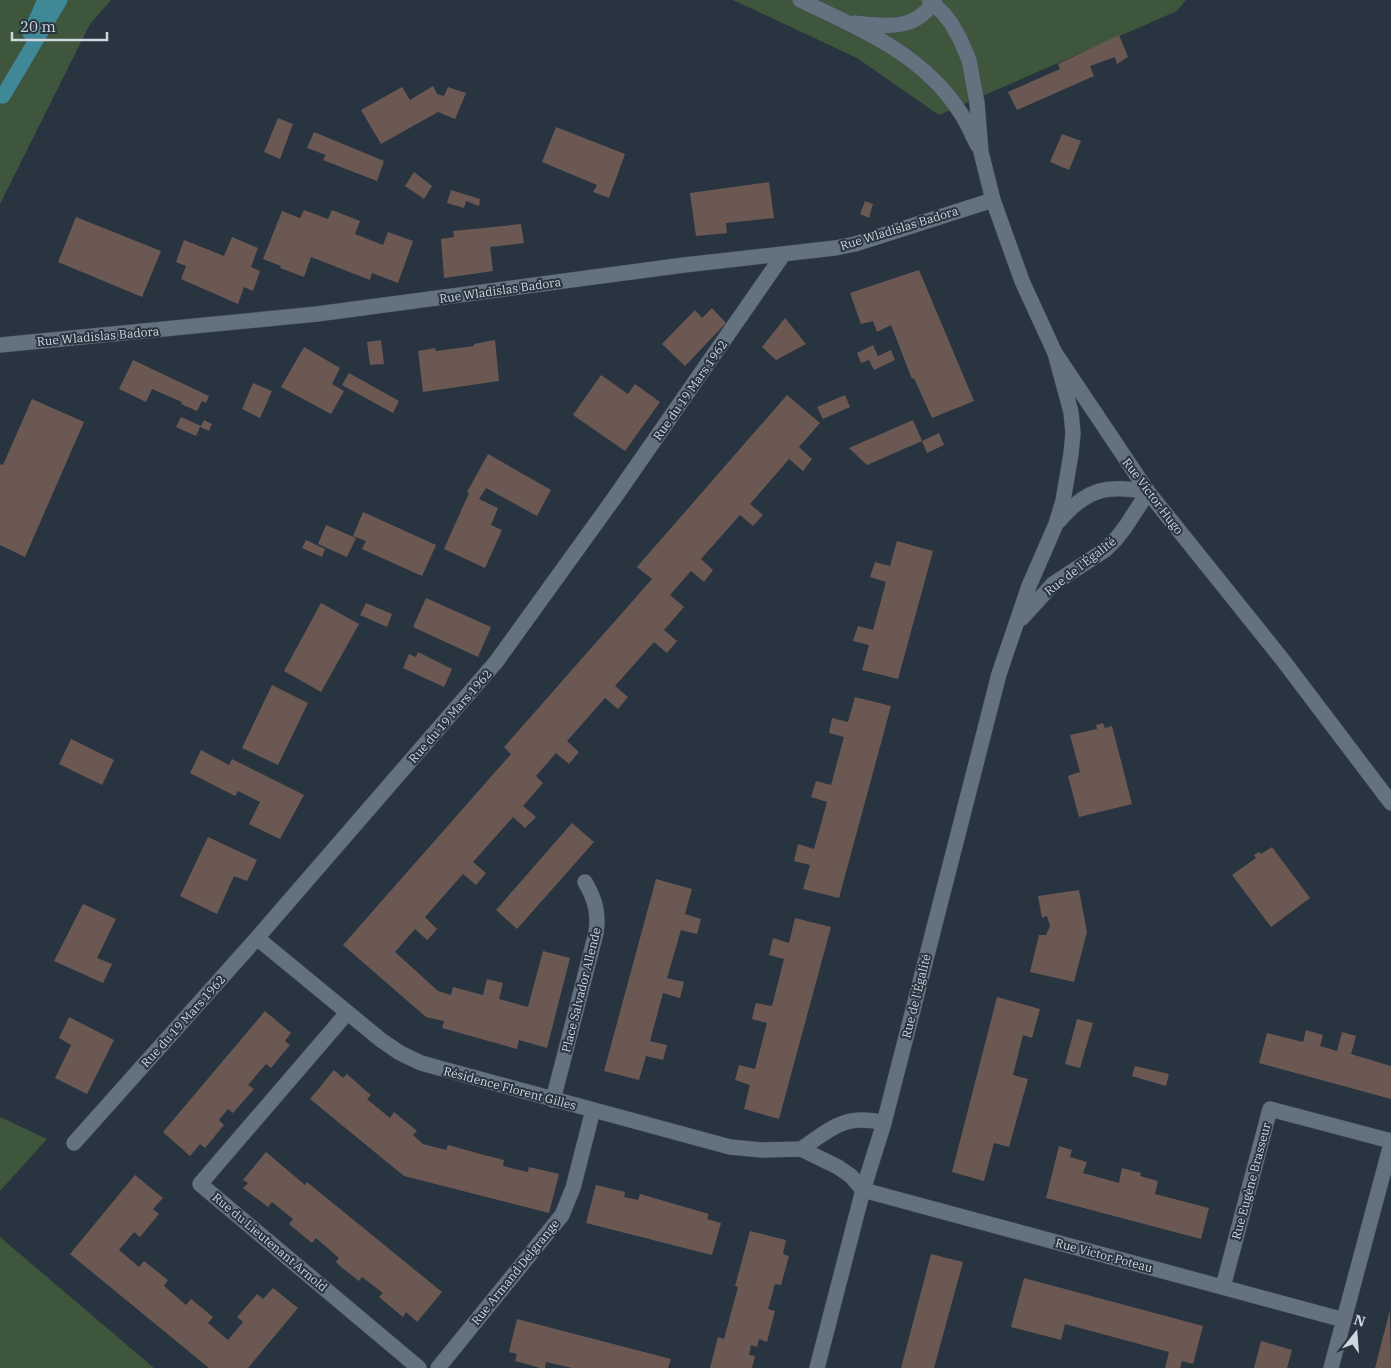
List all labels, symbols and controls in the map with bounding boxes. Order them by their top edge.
scale bar [12,10,108,42]
text: 20 m [20,17,56,36]
street label: Rue Wladislas Badora [838,203,960,253]
street label: Rue Wladislas Badora [438,274,562,306]
street label: Rue Wladislas Badora [36,323,160,349]
street label: Rue du 19 Mars 1962 [650,337,730,443]
street label: Rue Victor Hugo [1119,455,1187,537]
street label: Rue de l'Égalité [1041,534,1119,598]
street label: Rue du 19 Mars 1962 [405,666,495,766]
street label: Place Salvador Allende [558,926,604,1054]
street label: Rue de l'Égalité [898,952,934,1040]
street label: Rue du 19 Mars 1962 [138,972,228,1070]
street label: Résidence Florent Gilles [442,1063,578,1113]
street label: Rue Eugène Brasseur [1228,1120,1274,1241]
street label: Rue du Lieutenant Arnold [209,1190,331,1294]
street label: Rue Armand Delgrange [468,1216,562,1328]
street label: Rue Victor Poteau [1054,1235,1155,1275]
north arrow [1331,1308,1381,1358]
text: N [1352,1310,1368,1331]

